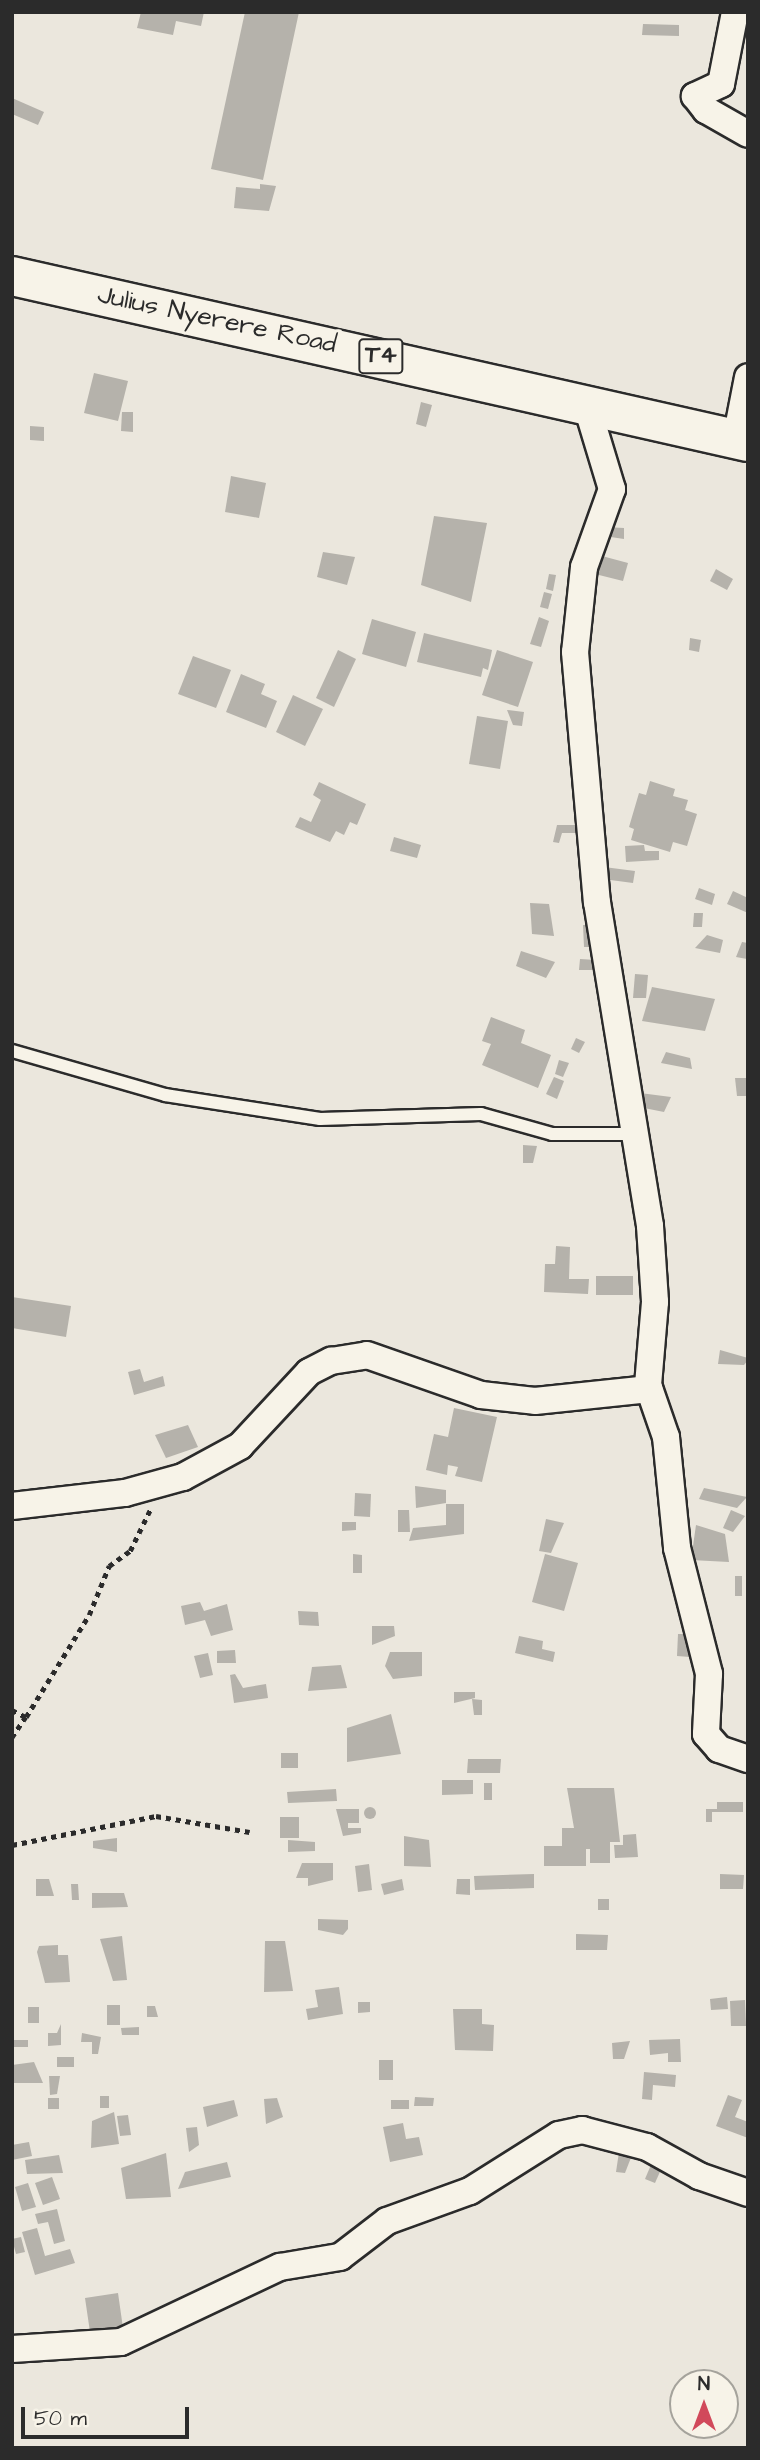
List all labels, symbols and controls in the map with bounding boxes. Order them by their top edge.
street label: Julius Nyerere Road [95,279,339,361]
road number: T4 [358,335,404,376]
north arrow [669,2369,739,2439]
text: N [698,2371,710,2398]
scale bar [24,2394,192,2438]
text: 50 m [34,2404,87,2433]

